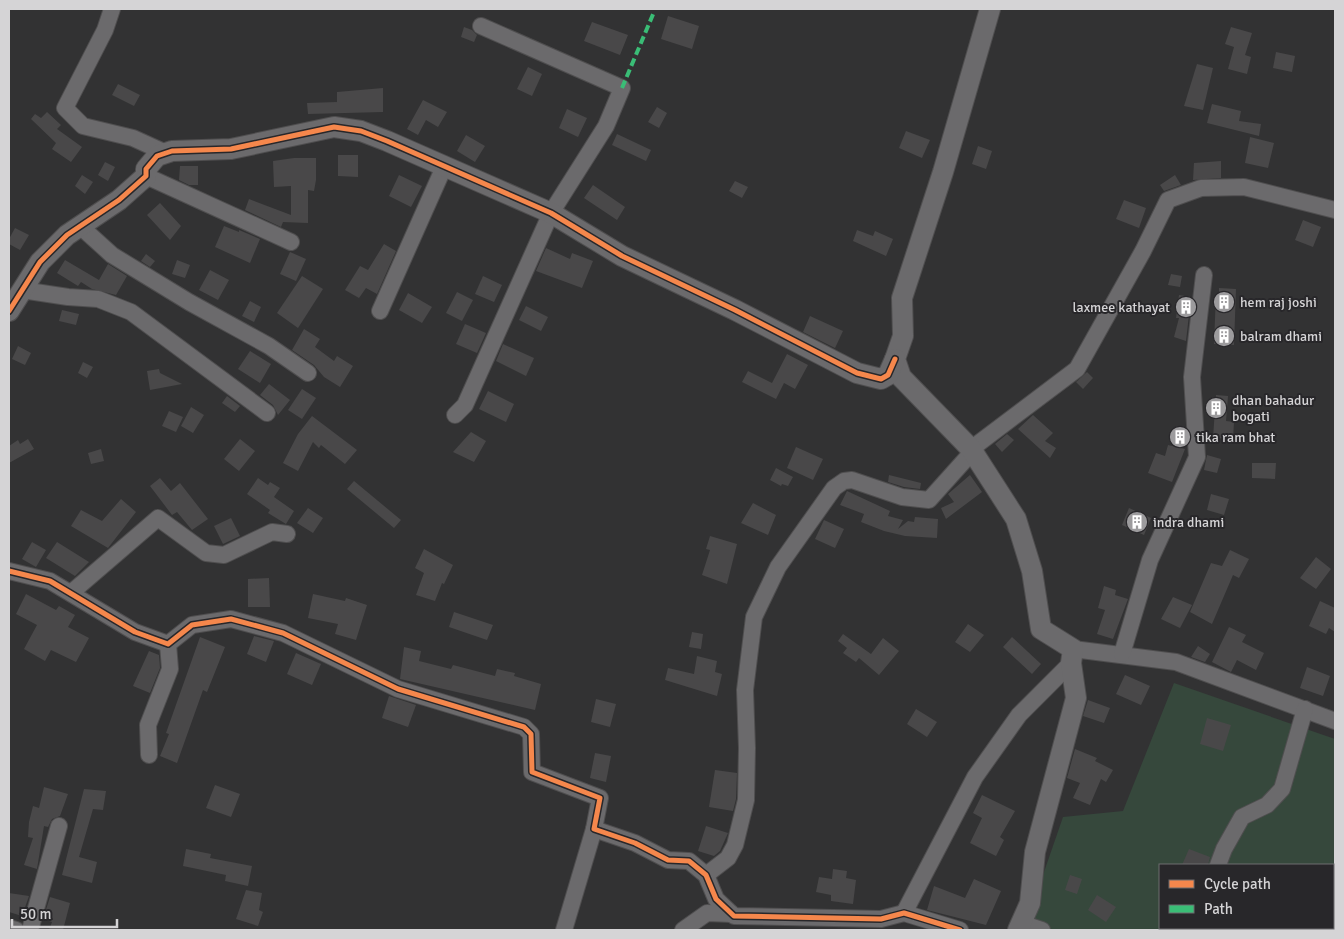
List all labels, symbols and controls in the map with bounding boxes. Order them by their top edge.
building icon: hem raj joshi [1212,290,1236,314]
place label: hem raj joshi [1240,294,1317,311]
building icon: laxmee kathayat [1174,295,1198,319]
place label: laxmee kathayat [1072,299,1170,316]
building icon: balram dhami [1212,324,1236,348]
place label: balram dhami [1240,328,1322,345]
place label: dhan bahadur bogati [1232,392,1315,425]
building icon: dhan bahadur bogati [1204,396,1228,420]
building icon: tika ram bhat [1168,425,1192,449]
place label: tika ram bhat [1196,429,1275,446]
building icon: indra dhami [1125,510,1149,534]
place label: indra dhami [1153,514,1224,531]
legend [1159,864,1334,929]
text: Cycle path [1204,875,1271,893]
scale bar [12,896,118,928]
text: Path [1204,900,1233,918]
text: 50 m [20,905,51,923]

